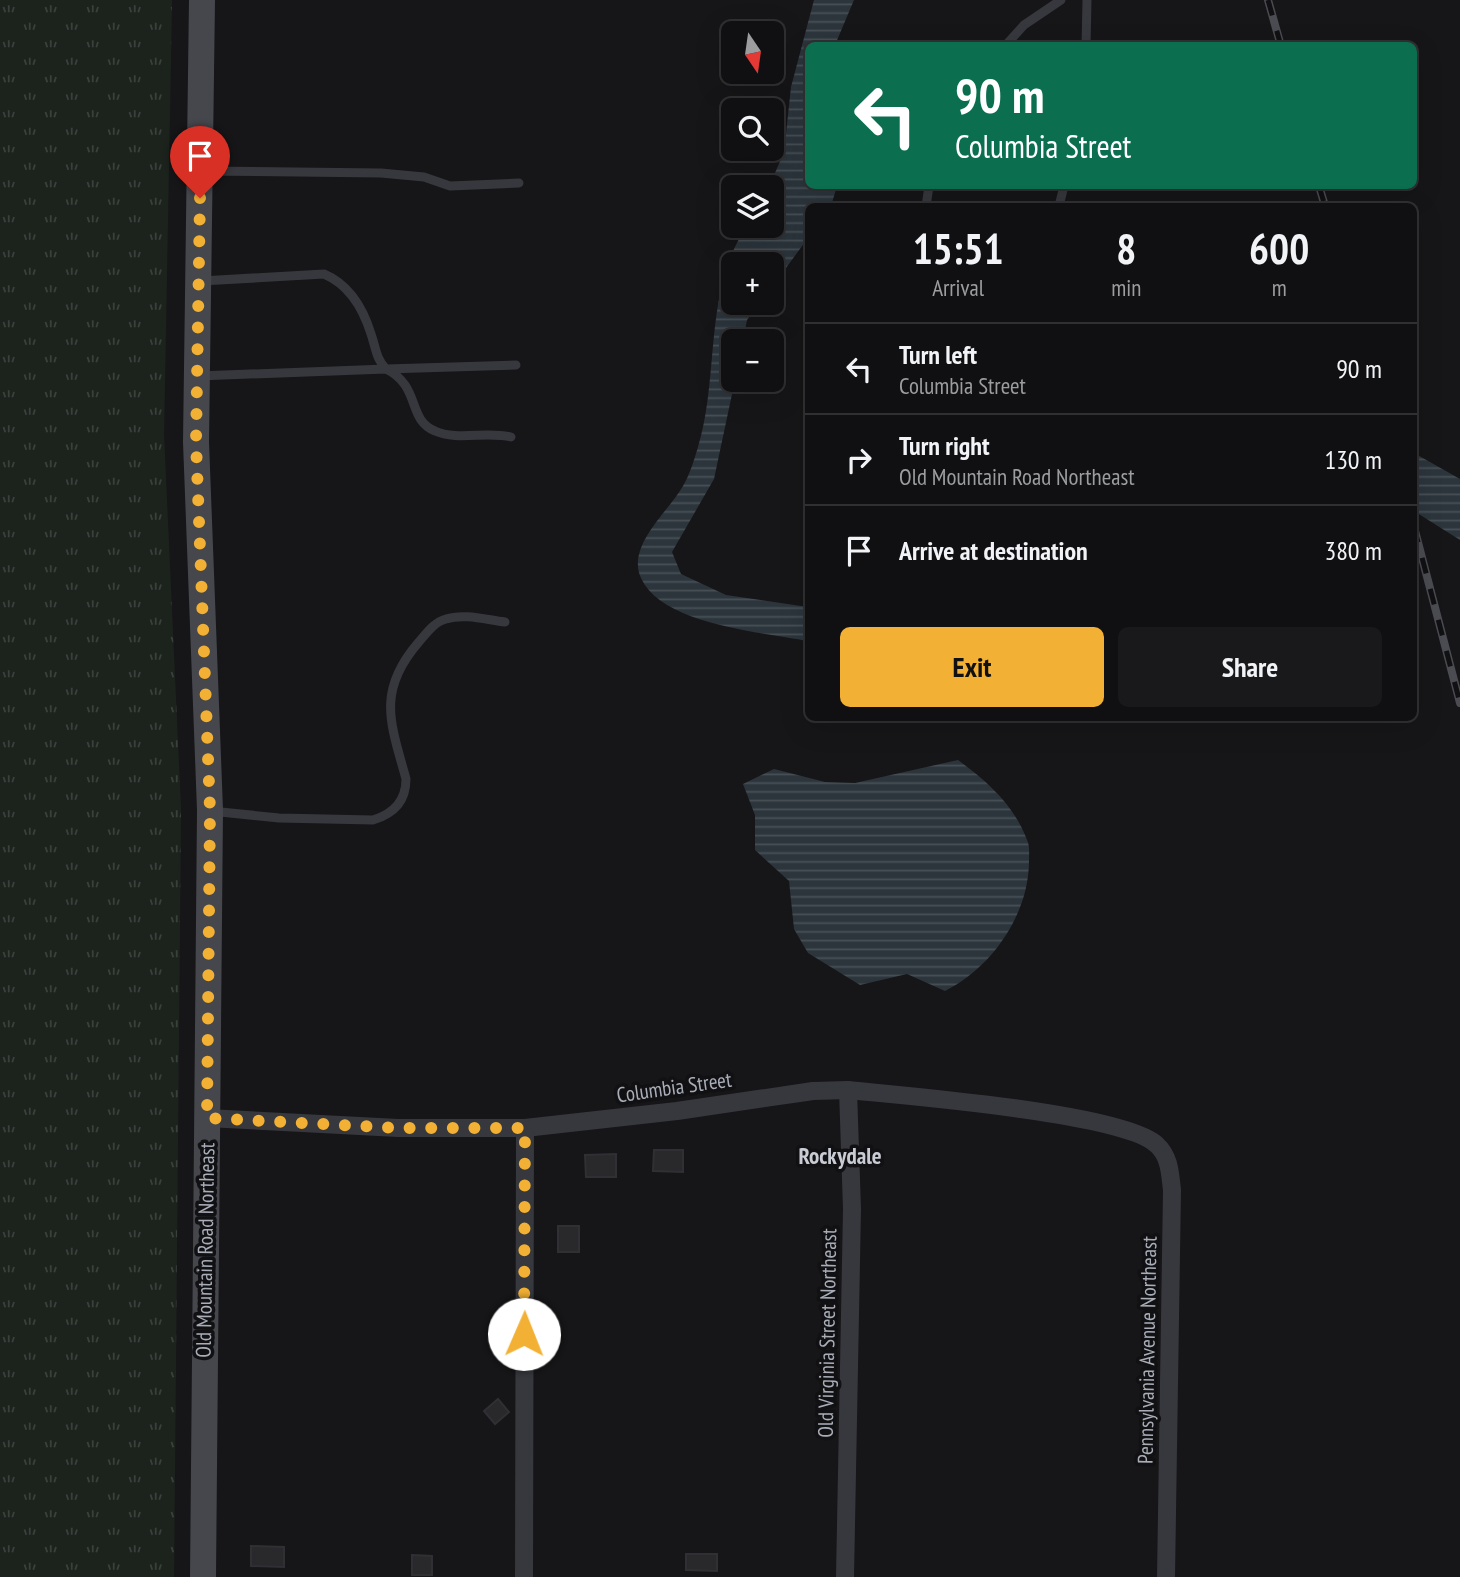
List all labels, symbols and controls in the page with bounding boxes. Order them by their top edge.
north arrow [721,21,784,84]
map controls [721,21,784,392]
text: 90 m [955,63,1044,127]
icon: left [840,70,931,161]
button: search [721,98,784,161]
text: Columbia Street [955,125,1131,167]
pin [170,126,230,198]
icon: arrive [181,137,219,175]
button: layers [721,175,784,238]
text: 15:51 [913,221,1004,276]
text: 8 [1116,221,1136,276]
text: 600 [1249,221,1309,276]
button: + [721,252,784,315]
text: Arrival [932,273,984,302]
text: min [1111,273,1141,302]
text: m [1272,273,1287,302]
button: − [721,329,784,392]
text: Turn left [899,338,977,371]
icon: left [840,350,878,388]
text: 90 m [1336,352,1382,385]
text: Columbia Street [899,371,1026,400]
text: Turn right [899,429,990,462]
icon: right [840,441,878,479]
text: 130 m [1324,443,1382,476]
text: Old Mountain Road Northeast [899,462,1135,491]
icon: arrive [840,532,878,570]
text: Arrive at destination [899,534,1088,567]
text: 380 m [1324,534,1382,567]
button: Exit [840,627,1104,707]
button: Share [1118,627,1382,707]
street label: Columbia Street [615,1066,733,1108]
district label: Rockydale [798,1141,882,1170]
street label: Old Mountain Road Northeast [190,1142,220,1358]
street label: Old Virginia Street Northeast [812,1228,842,1438]
street label: Pennsylvania Avenue Northeast [1132,1236,1162,1464]
position arrow [487,1297,561,1371]

